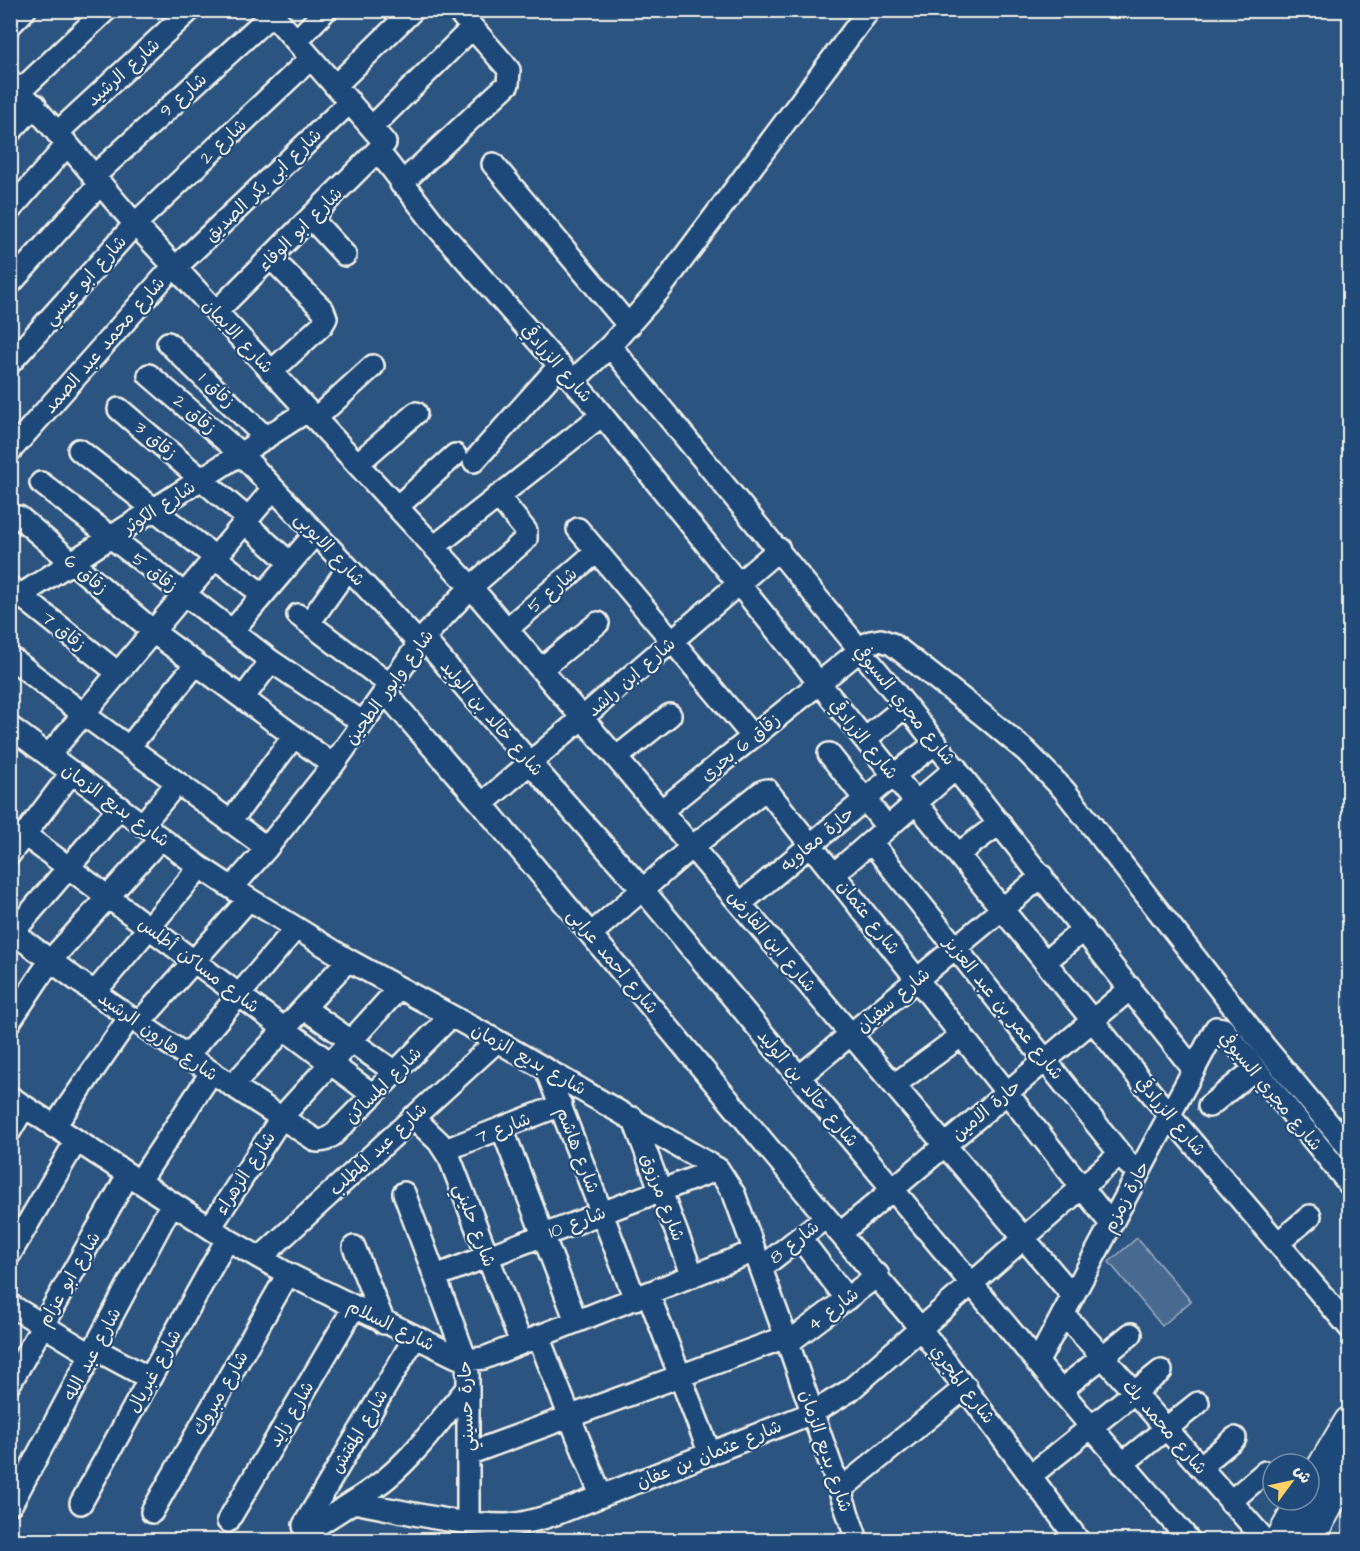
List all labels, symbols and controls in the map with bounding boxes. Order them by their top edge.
street label: شارع الرشيد [81,33,166,112]
street label: شارع 9 [154,67,213,124]
street label: شارع 2 [194,113,253,170]
street label: شارع ابى بكر الصديق [199,123,327,248]
street label: شارع ابو الوفاء [252,181,348,277]
street label: شارع ابو عيسي [38,230,135,333]
street label: شارع محمد عبد الصمد [38,271,171,419]
street label: شارع الايمان [196,293,279,379]
street label: شارع الزرادقي [515,318,598,408]
street label: زقاق 1 [193,367,240,414]
street label: زقاق 2 [168,389,222,440]
street label: زقاق 3 [129,415,182,466]
street label: شارع الكوثر [116,475,200,541]
street label: شارع الايوبى [289,507,371,592]
street label: زقاق 5 [126,546,183,598]
street label: زقاق 6 [58,549,113,600]
street label: شارع 5 [522,562,583,619]
street label: زقاق 7 [36,606,91,657]
street label: شارع وابور الطحين [339,624,440,750]
street label: شارع ابن راشد [582,632,681,723]
street label: شارع مجري السيوفي [848,640,961,771]
street label: شارع خالد بن الوليد [434,655,549,782]
street label: شارع الزرادقي [823,694,904,785]
street label: زقاق 6 بحرى [695,707,786,787]
street label: شارع بديع الزمان [57,758,175,853]
street label: حارة معاويه [775,801,860,878]
street label: شارع عثمان [831,875,906,960]
street label: شارع ابن الفارض [721,885,822,998]
street label: شارع احمد عرابى [561,903,664,1019]
street label: شارع مساكن أطلس [133,911,265,1019]
street label: شارع عمر بن عبد العزيز [937,930,1069,1085]
street label: شارع سفيان [851,962,936,1039]
street label: شارع هارون الرشيد [93,986,223,1087]
street label: شارع بديع الزمان [467,1018,591,1101]
street label: شارع خالد بن الوليد [751,1024,864,1152]
street label: شارع مجري السيوفي [1213,1026,1328,1156]
street label: شارع المساكن [339,1041,427,1129]
street label: شارع الزرادقي [1130,1071,1211,1162]
street label: حارة الامين [946,1074,1026,1147]
street label: شارع عبد المطلب [324,1097,433,1202]
street label: شارع هاشم [549,1104,605,1197]
street label: شارع 7 [472,1107,534,1150]
street label: شارع الزهراء [209,1127,282,1220]
street label: شارع مرزوق [634,1150,691,1245]
street label: حارة زمزم [1097,1157,1157,1238]
street label: شارع حليني [444,1180,502,1272]
street label: شارع 10 [545,1200,610,1245]
street label: شارع 8 [764,1215,825,1270]
street label: شارع ابو عزام [32,1227,108,1332]
street label: شارع 4 [802,1282,864,1337]
street label: شارع السلام [342,1294,439,1358]
street label: شارع عبد الله [57,1303,127,1405]
street label: شارع غبريال [121,1325,188,1418]
street label: شارع المجري [924,1339,1001,1429]
street label: شارع مبروك [186,1347,255,1440]
street label: حارة حسيني [452,1360,484,1452]
street label: شارع محمد بك [1116,1375,1213,1480]
street label: شارع زايد [262,1377,320,1452]
street label: شارع المفتش [324,1384,394,1478]
street label: شارع بديع الزمان [793,1387,858,1516]
street label: شارع عثمان بن عفان [633,1414,786,1495]
north arrow [1261,1452,1321,1512]
text: ش [1289,1461,1317,1488]

